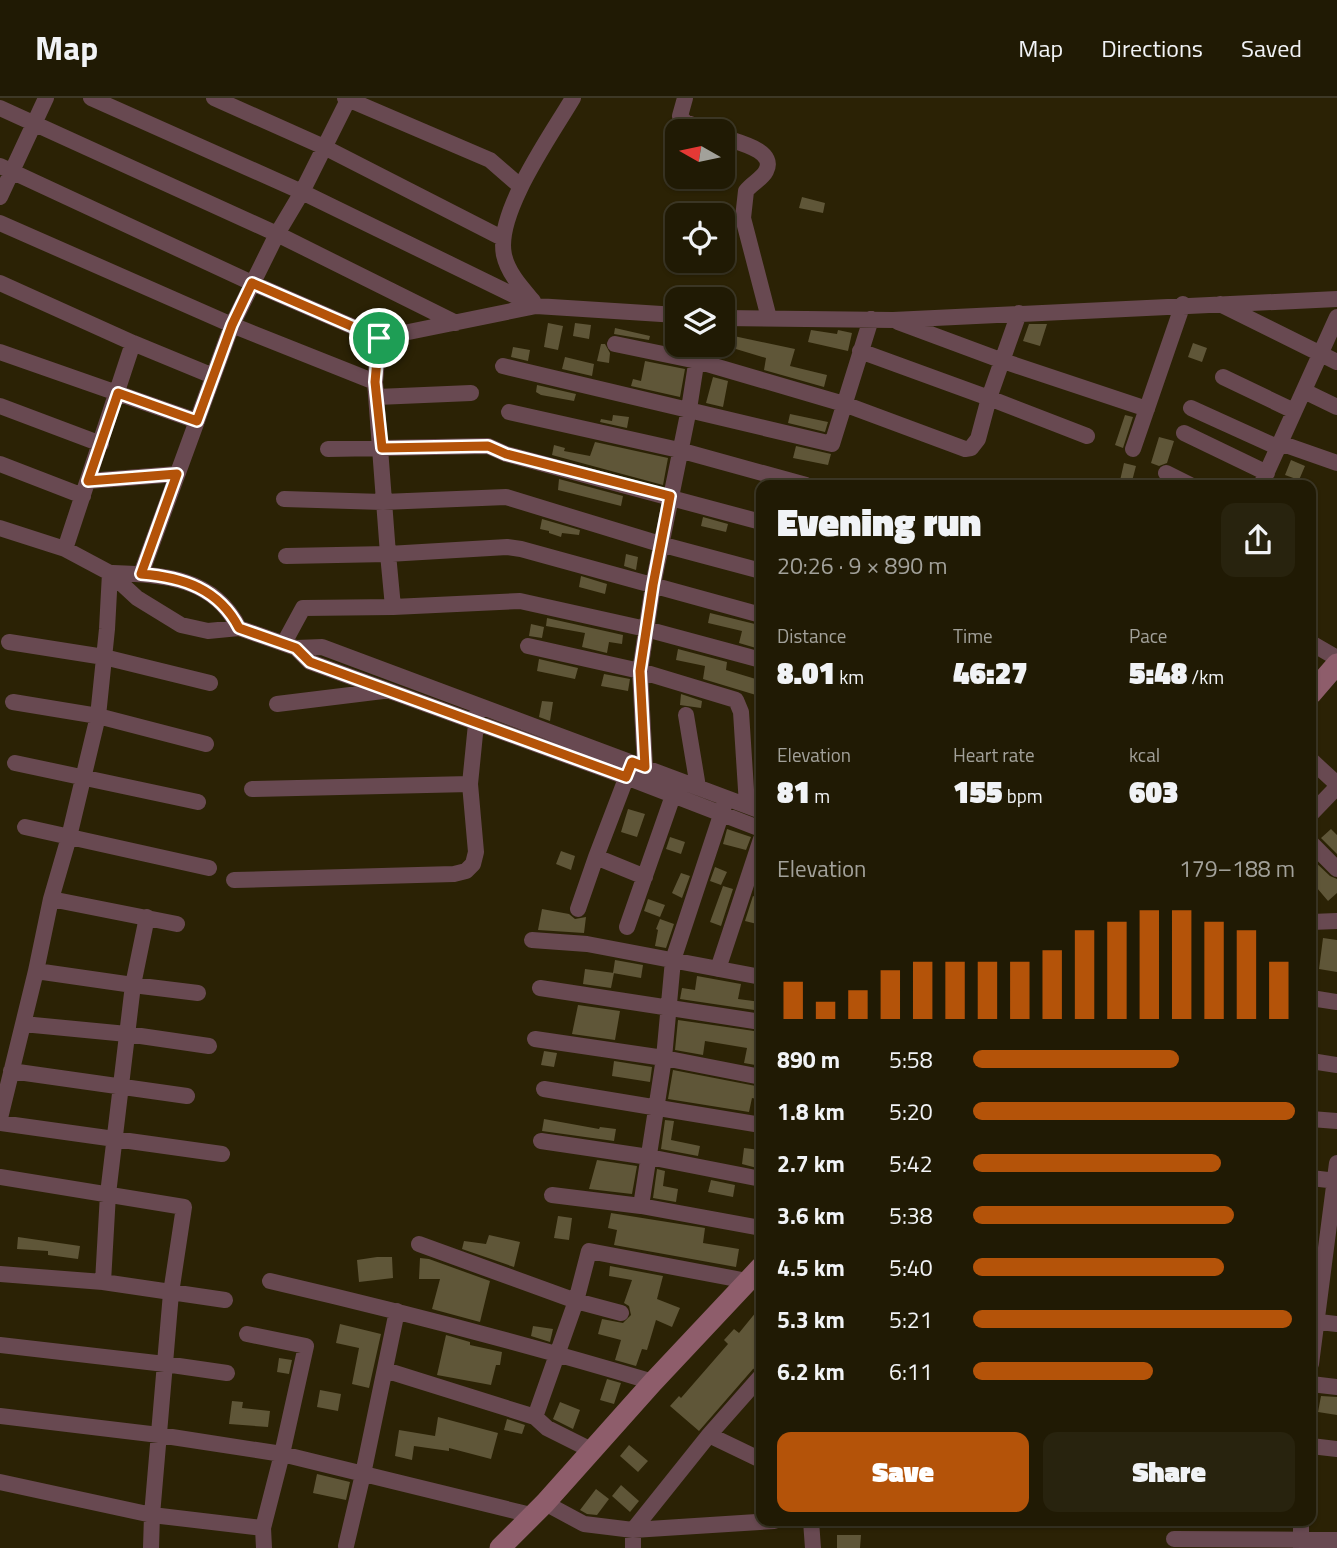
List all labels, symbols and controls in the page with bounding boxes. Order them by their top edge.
text: Map [35,23,98,73]
text: Map [1018,30,1063,66]
text: Directions [1101,30,1203,66]
text: Saved [1241,30,1302,66]
north arrow [665,119,735,189]
map controls [665,119,735,357]
button: locate [665,203,735,273]
button: layers [665,287,735,357]
pin [349,308,409,368]
icon: arrive [360,319,398,357]
text: Evening run [777,493,981,551]
button: share [1221,503,1295,577]
text: 20:26 · 9 × 890 m [777,548,947,583]
text: Distance [777,621,846,650]
text: Time [953,621,993,650]
text: Pace [1129,621,1167,650]
text: 8.01 [777,650,835,696]
text: 46:27 [953,650,1028,696]
text: 5:48 [1129,650,1187,696]
text: km [835,662,864,691]
text: /km [1187,662,1224,691]
text: Elevation [777,740,851,769]
text: Heart rate [953,740,1035,769]
text: kcal [1129,740,1160,769]
text: 81 [777,769,810,815]
text: 155 [953,769,1003,815]
text: 603 [1129,769,1179,815]
text: m [810,781,830,810]
text: bpm [1003,781,1043,810]
text: Elevation [777,851,866,886]
text: 179–188 m [1179,851,1295,886]
text: 890 m [777,1042,840,1077]
text: 5:58 [889,1042,933,1077]
text: 1.8 km [777,1094,845,1129]
text: 5:20 [889,1094,933,1129]
text: 2.7 km [777,1146,845,1181]
text: 5:42 [889,1146,933,1181]
text: 3.6 km [777,1198,845,1233]
text: 5:38 [889,1198,933,1233]
text: 4.5 km [777,1250,845,1285]
text: 5:40 [889,1250,933,1285]
text: 5.3 km [777,1302,845,1337]
text: 5:21 [889,1302,933,1337]
text: 6.2 km [777,1354,845,1389]
text: 6:11 [889,1354,933,1389]
button: Save [777,1432,1029,1512]
button: Share [1043,1432,1295,1512]

